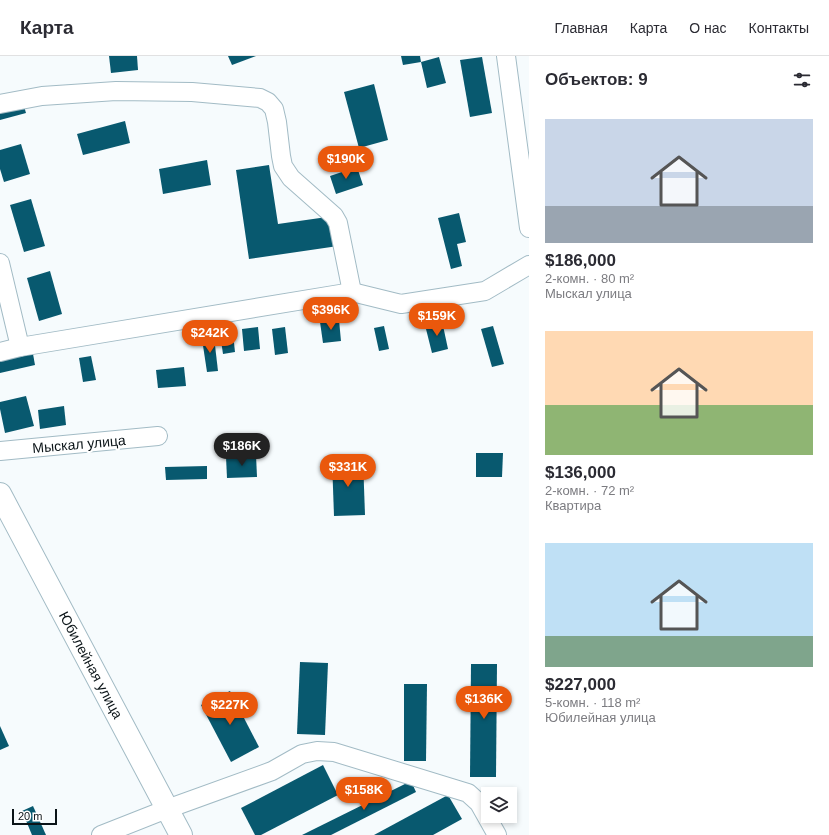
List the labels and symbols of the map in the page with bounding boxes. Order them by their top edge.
pin: $190K [318,146,374,180]
pin: $396K [303,297,359,331]
pin: $159K [409,303,465,337]
pin: $242K [182,320,238,354]
street label: Мыскал улица [32,432,126,456]
pin: $186K [214,433,270,467]
pin: $331K [320,454,376,488]
street label: Юбилейная улица [56,609,126,722]
pin: $136K [456,686,512,720]
pin: $227K [202,692,258,726]
pin: $158K [336,777,392,811]
scale bar [12,807,57,826]

